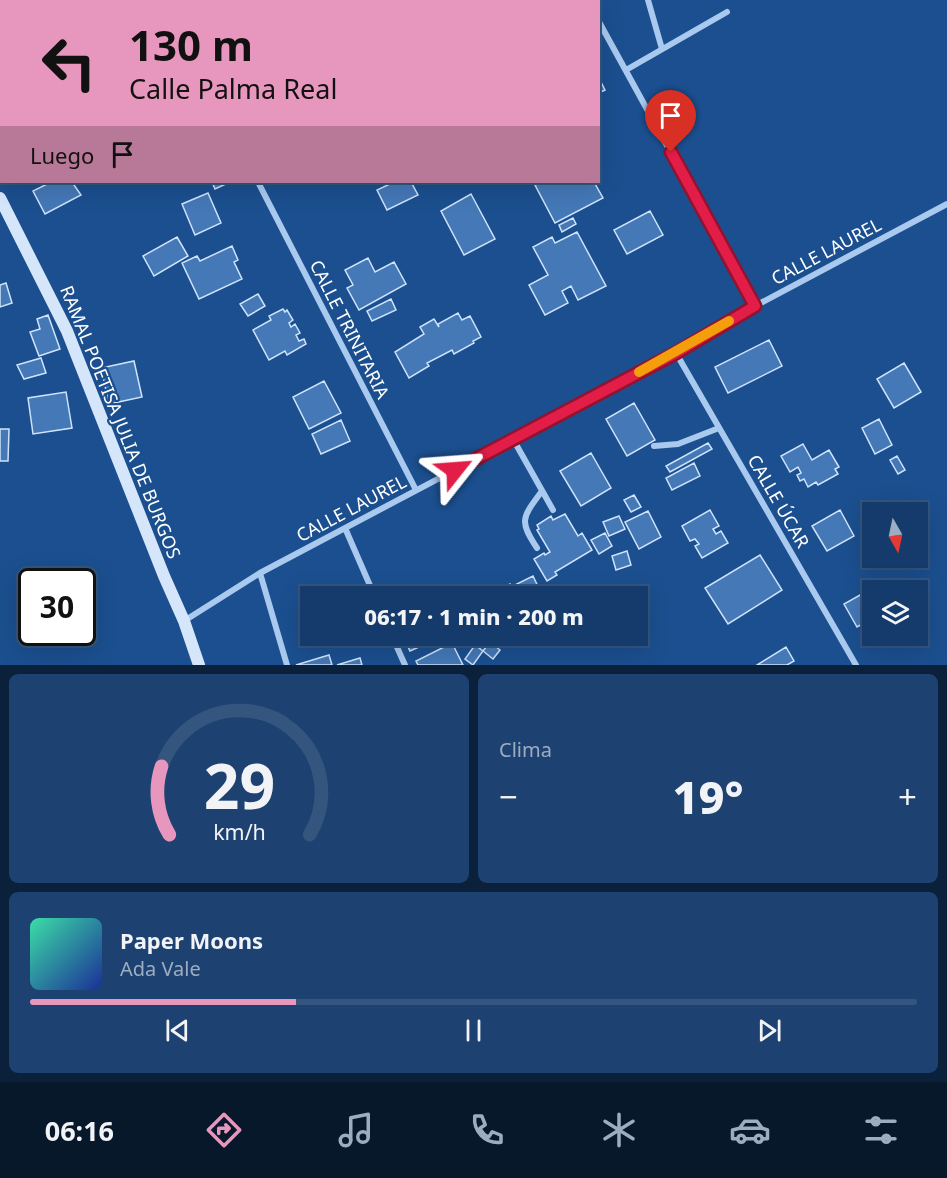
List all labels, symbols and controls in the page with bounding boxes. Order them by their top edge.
text: 130 m [129,16,253,73]
icon: left [30,24,108,102]
text: Calle Palma Real [129,70,337,107]
pin [645,90,696,152]
icon: arrive [654,99,687,132]
icon: arrive [106,138,139,171]
text: Luego [30,140,94,170]
street label: CALLE LAUREL [767,212,885,290]
street label: CALLE TRINITARIA [305,256,396,403]
street label: RAMAL POETISA JULIA DE BURGOS [55,282,187,562]
position arrow [423,438,487,502]
street label: CALLE ÚCAR [743,450,815,552]
street label: CALLE LAUREL [292,469,410,547]
north arrow [862,502,928,568]
map controls [862,502,928,646]
speed limit sign: 30 [18,568,96,646]
button: layers [862,580,928,646]
text: 06:17 · 1 min · 200 m [364,601,584,631]
text: Clima [499,736,552,763]
text: 29 [203,742,275,827]
text: 19° [672,766,744,827]
text: − [499,774,518,819]
text: + [898,774,917,819]
text: km/h [213,818,265,847]
text: Paper Moons [120,925,263,955]
text: Ada Vale [120,955,201,982]
icon: previous [161,1014,194,1047]
icon: pause [457,1014,490,1047]
icon: next [753,1014,786,1047]
icon: directions [203,1109,245,1151]
icon: music [335,1109,377,1151]
icon: phone [466,1109,508,1151]
icon: climate [598,1109,640,1151]
icon: car [729,1109,771,1151]
icon: filters [860,1109,902,1151]
text: 06:16 [45,1112,114,1149]

